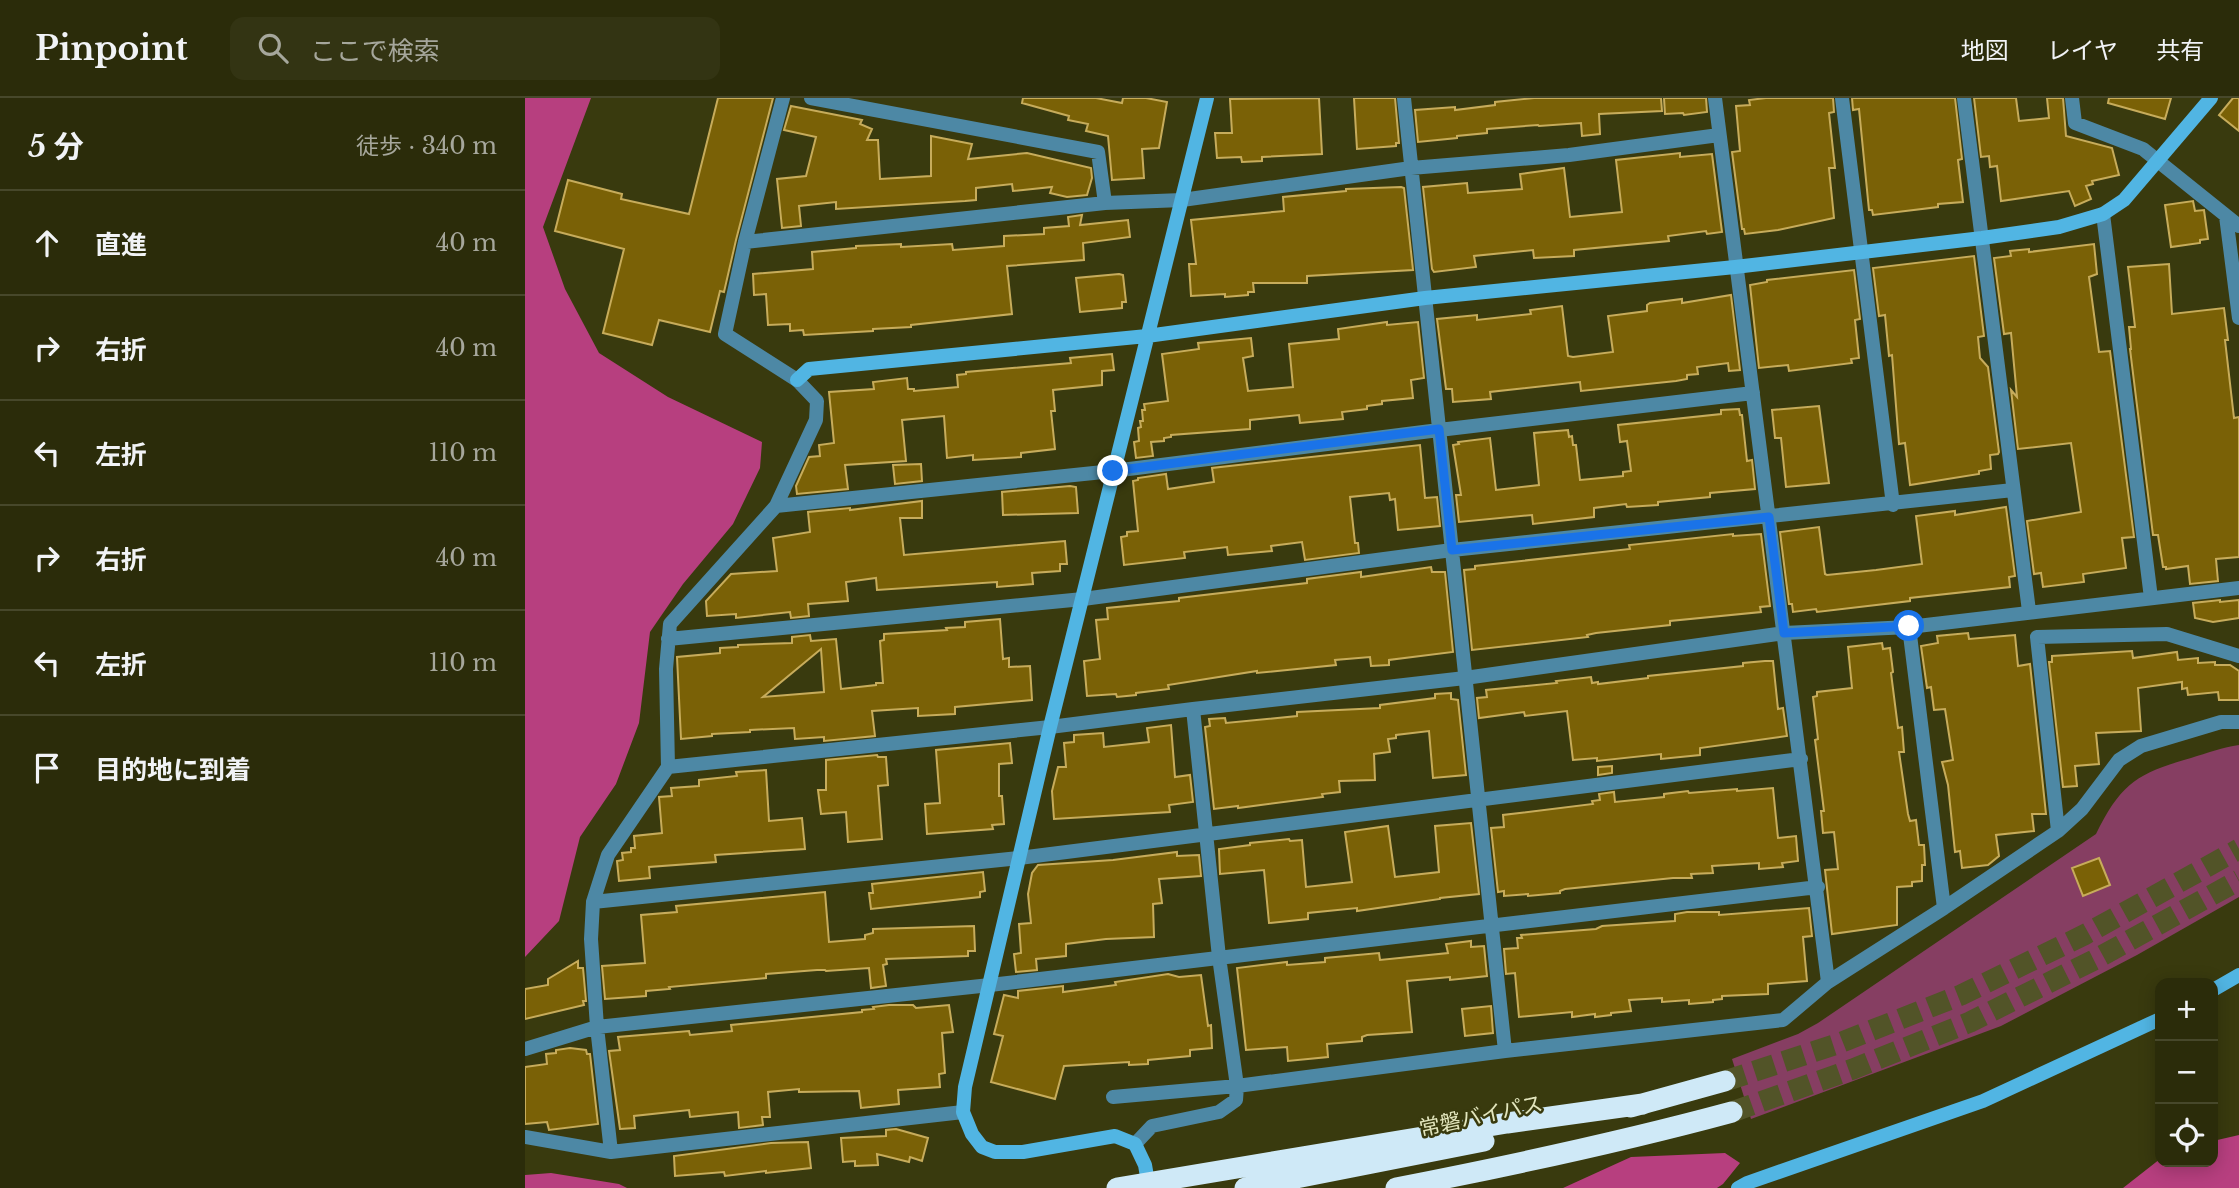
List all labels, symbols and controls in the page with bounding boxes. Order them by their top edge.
search box [230,17,720,80]
text: Pinpoint [35,28,188,69]
icon: search [254,29,292,67]
text: ここで検索 [310,35,440,67]
text: 地図 [1961,36,2009,65]
text: レイヤ [2047,36,2118,65]
text: 共有 [2156,36,2204,65]
text: 5 分 [28,128,84,165]
text: 徒歩 · 340 m [356,132,497,160]
icon: ahead [28,224,66,262]
text: 直進 [95,229,147,261]
text: 40 m [436,229,497,257]
icon: right [28,329,66,367]
text: 右折 [95,334,147,366]
text: 40 m [436,334,497,362]
icon: left [28,434,66,472]
text: 左折 [95,439,147,471]
text: 110 m [429,439,497,467]
route end [1097,455,1128,486]
icon: right [28,539,66,577]
text: 右折 [95,544,147,576]
text: 40 m [436,544,497,572]
route start [1893,610,1924,641]
icon: left [28,644,66,682]
text: 左折 [95,649,147,681]
text: 110 m [429,649,497,677]
icon: arrive [28,749,66,787]
text: 目的地に到着 [95,754,251,786]
map controls [2155,978,2218,1167]
button: + [2155,978,2218,1041]
button: − [2155,1041,2218,1104]
street label: 常磐バイパス [1417,1090,1545,1142]
button: locate [2155,1104,2218,1167]

